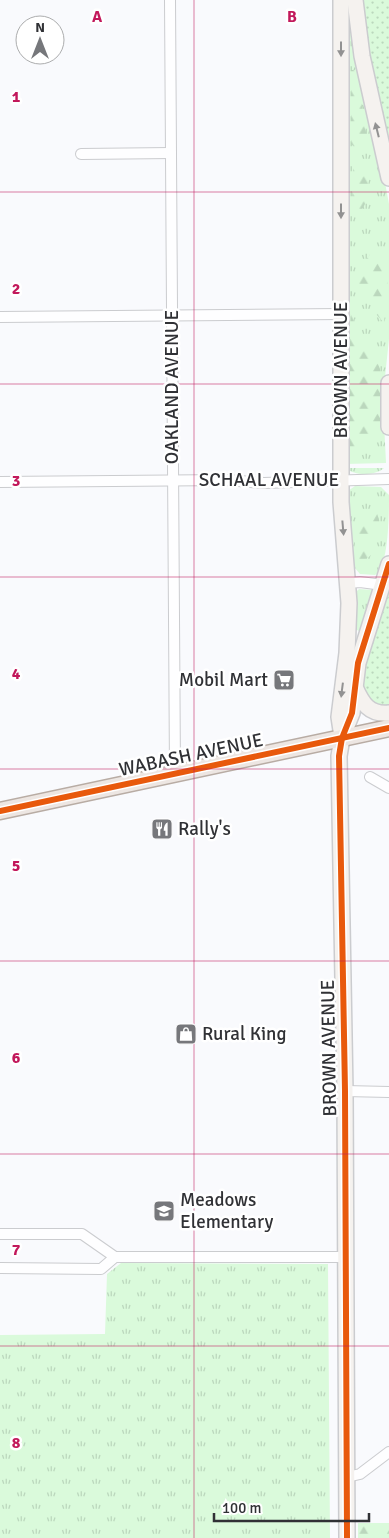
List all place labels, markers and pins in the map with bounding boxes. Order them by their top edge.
place label: Mobil Mart [179,668,268,692]
supermarket icon: Mobil Mart [272,668,296,692]
restaurant icon: Rally's [150,817,174,841]
place label: Rally's [178,817,231,841]
shop icon: Rural King [174,1022,198,1046]
place label: Rural King [202,1022,287,1046]
place label: Meadows Elementary [180,1188,273,1234]
school or university icon: Meadows Elementary [152,1199,176,1223]

